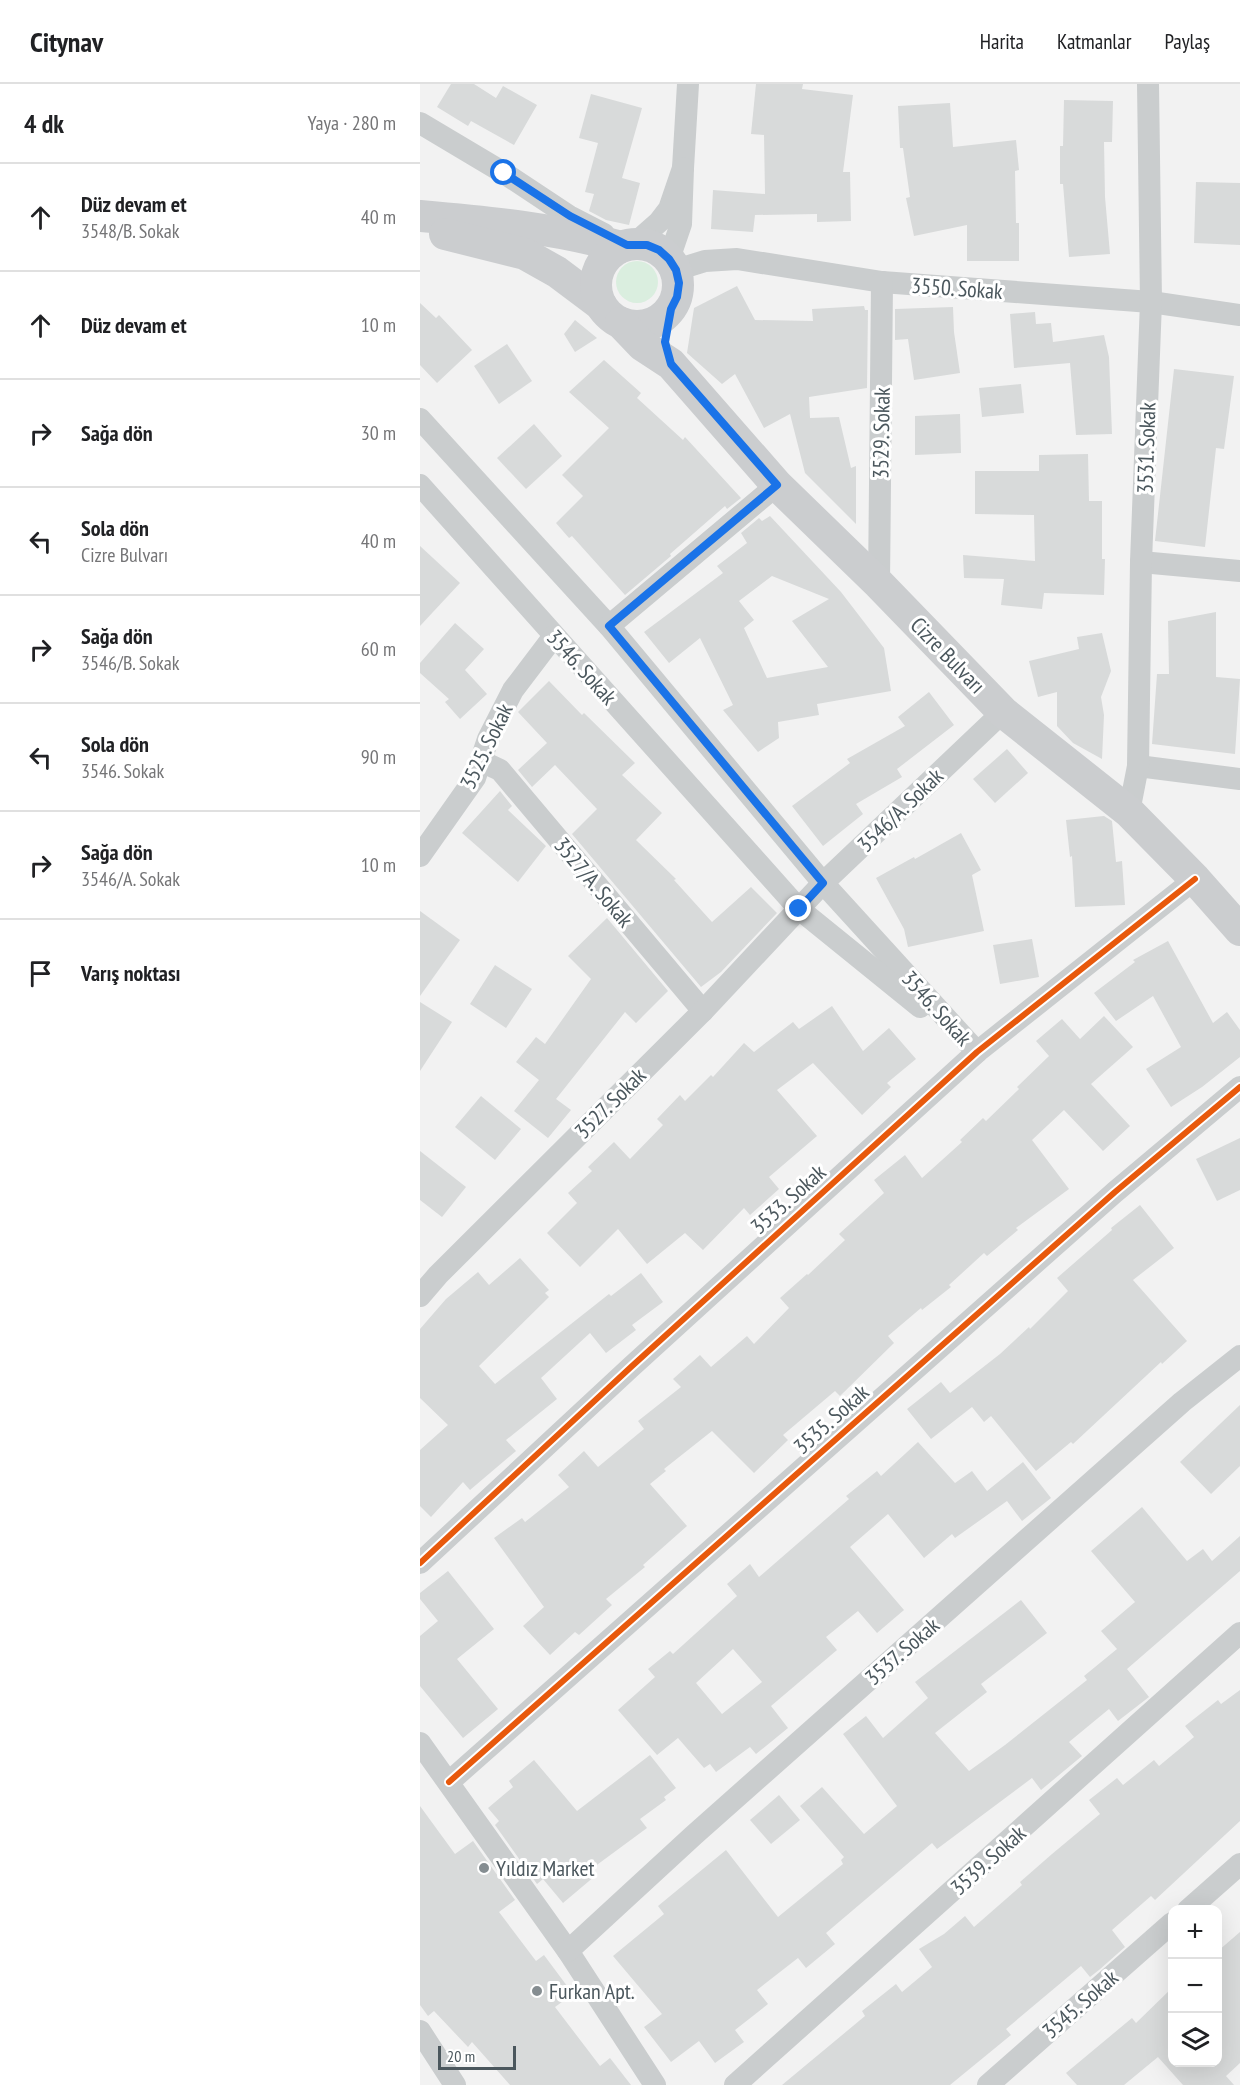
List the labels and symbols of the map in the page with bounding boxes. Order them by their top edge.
route start [490,159,516,185]
street label: 3550. Sokak [910,271,1004,305]
street label: 3529. Sokak [866,387,896,479]
street label: 3531. Sokak [1130,401,1162,494]
street label: Cizre Bulvarı [905,611,991,699]
street label: 3546. Sokak [541,624,623,711]
street label: 3525. Sokak [453,698,519,793]
street label: 3546/A. Sokak [851,762,949,858]
street label: 3527/A. Sokak [548,831,640,933]
route end [785,895,811,921]
street label: 3546. Sokak [896,965,978,1052]
street label: 3527. Sokak [568,1061,652,1145]
street label: 3533. Sokak [745,1158,832,1240]
street label: 3535. Sokak [788,1378,875,1460]
street label: 3537. Sokak [859,1611,945,1691]
street label: 3539. Sokak [945,1819,1032,1901]
place label: Yıldız Market [496,1854,595,1882]
marker: Yıldız Market [477,1861,491,1875]
street label: 3545. Sokak [1036,1963,1124,2045]
place label: Furkan Apt. [549,1977,635,2005]
marker: Furkan Apt. [530,1984,544,1998]
scale bar [438,2043,516,2070]

